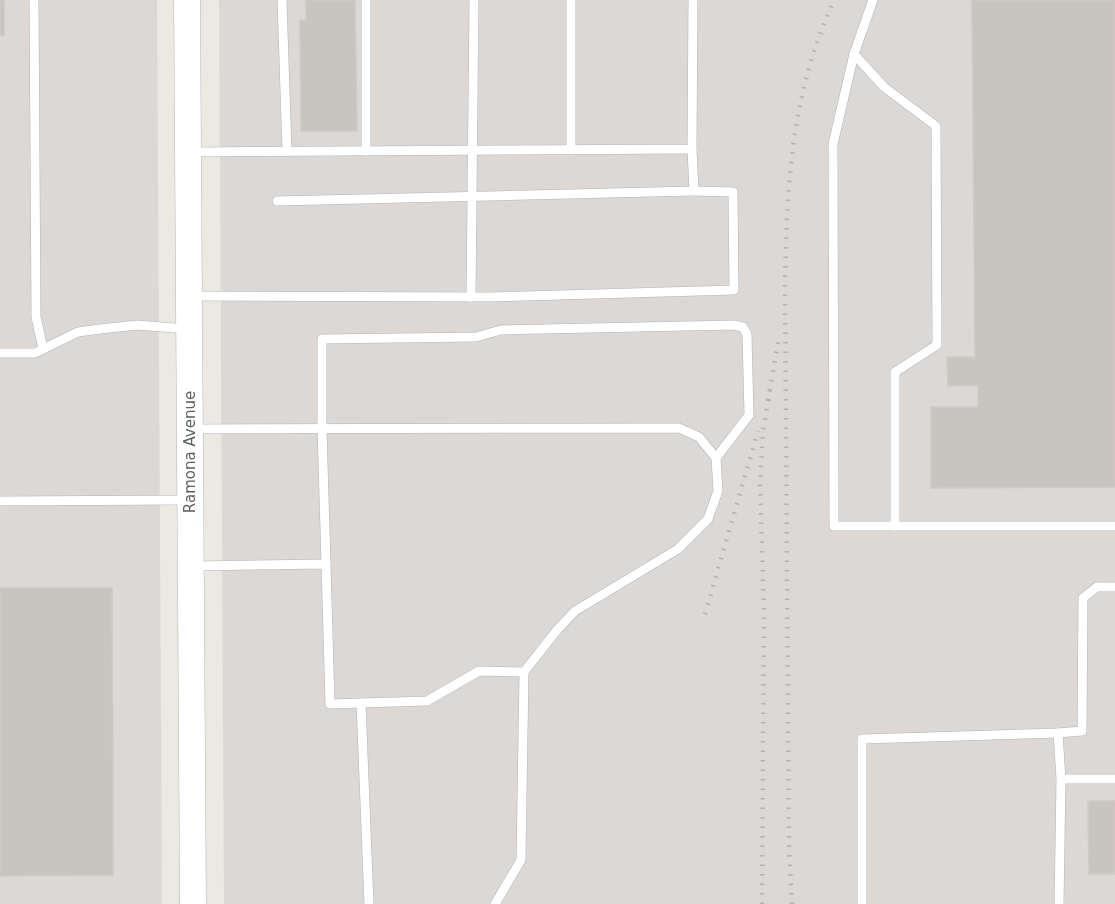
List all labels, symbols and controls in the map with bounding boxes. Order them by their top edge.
street label: Ramona Avenue [181,391,199,513]

